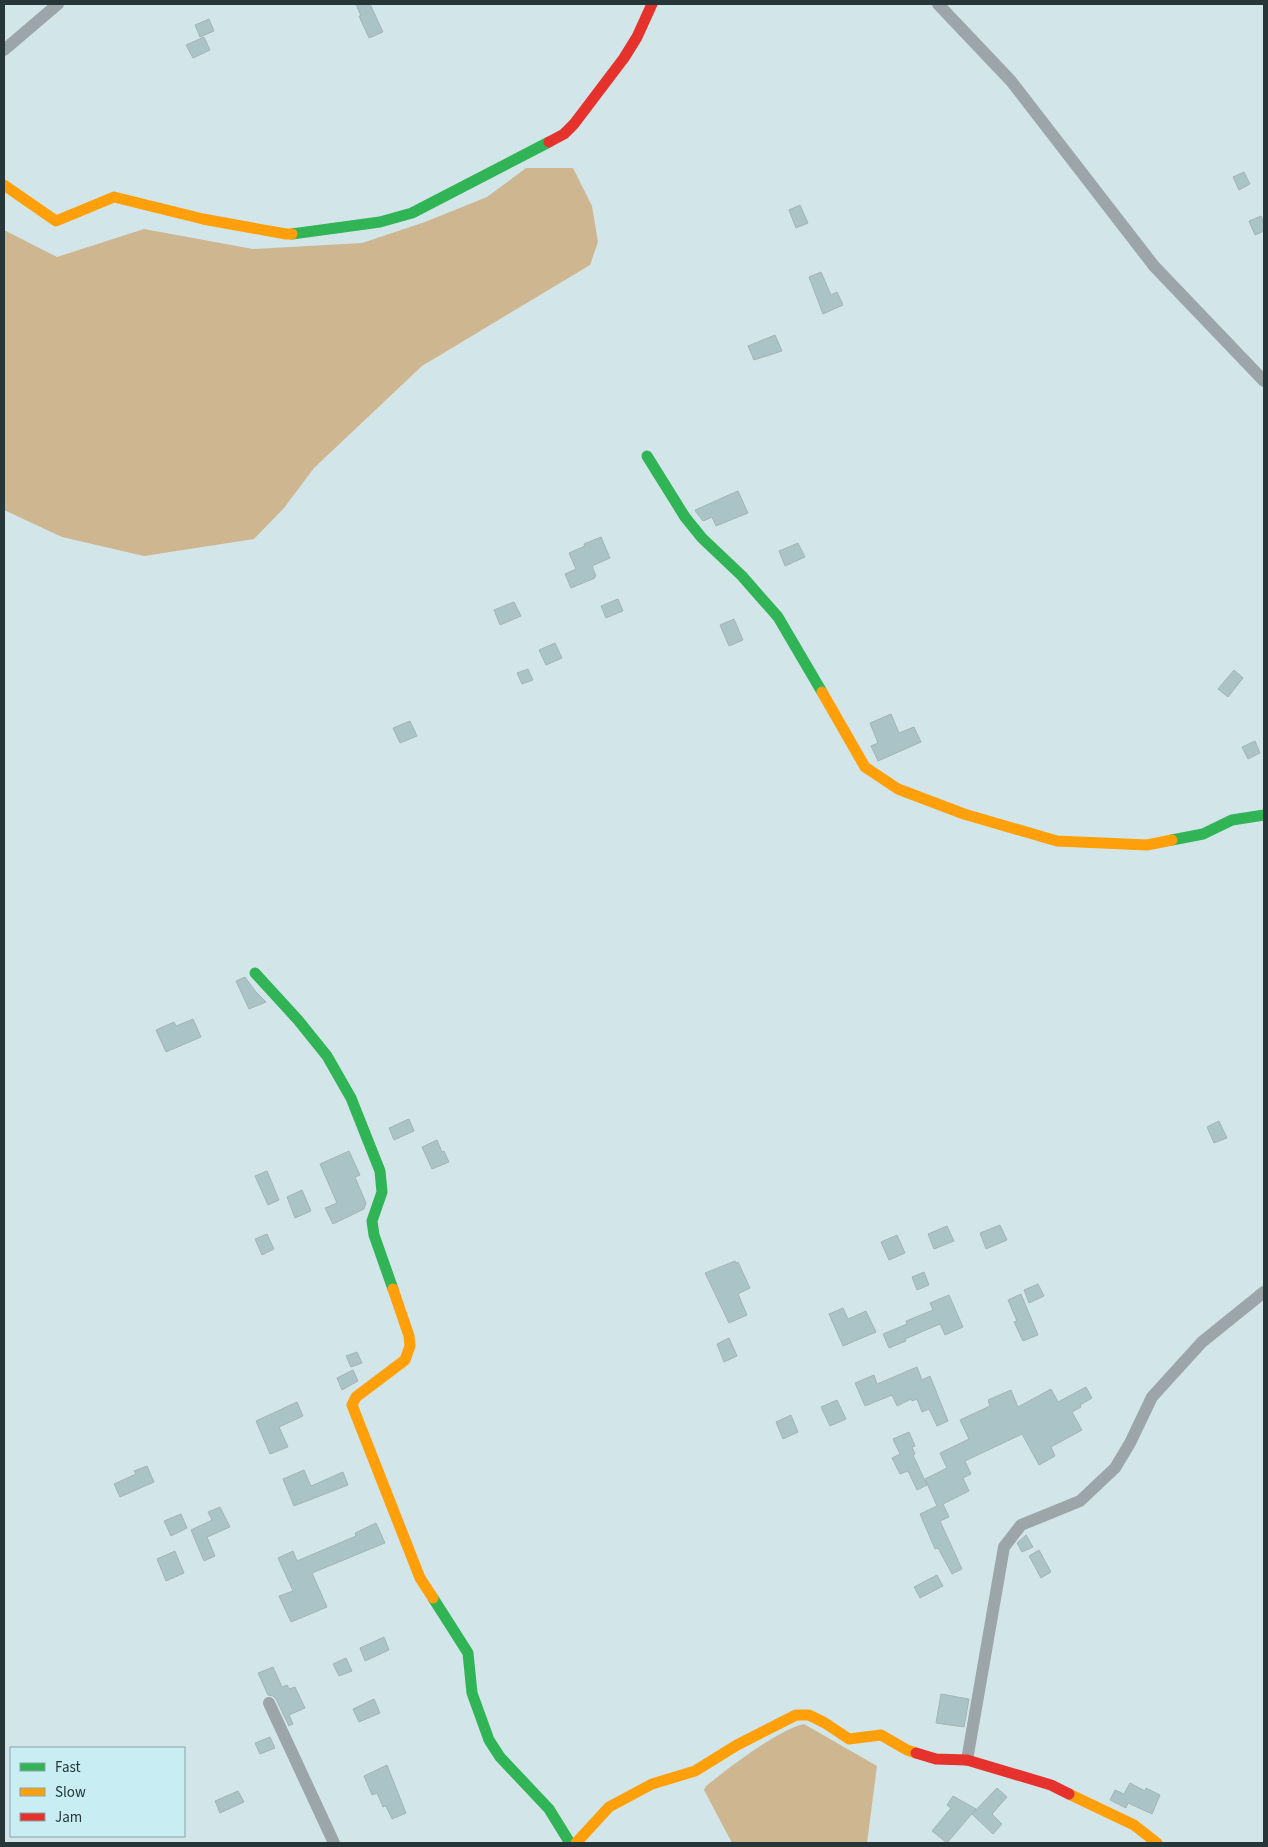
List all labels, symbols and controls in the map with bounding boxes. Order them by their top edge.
legend [10,1747,185,1837]
text: Fast [55,1757,81,1778]
text: Slow [55,1782,86,1803]
text: Jam [55,1807,82,1828]

